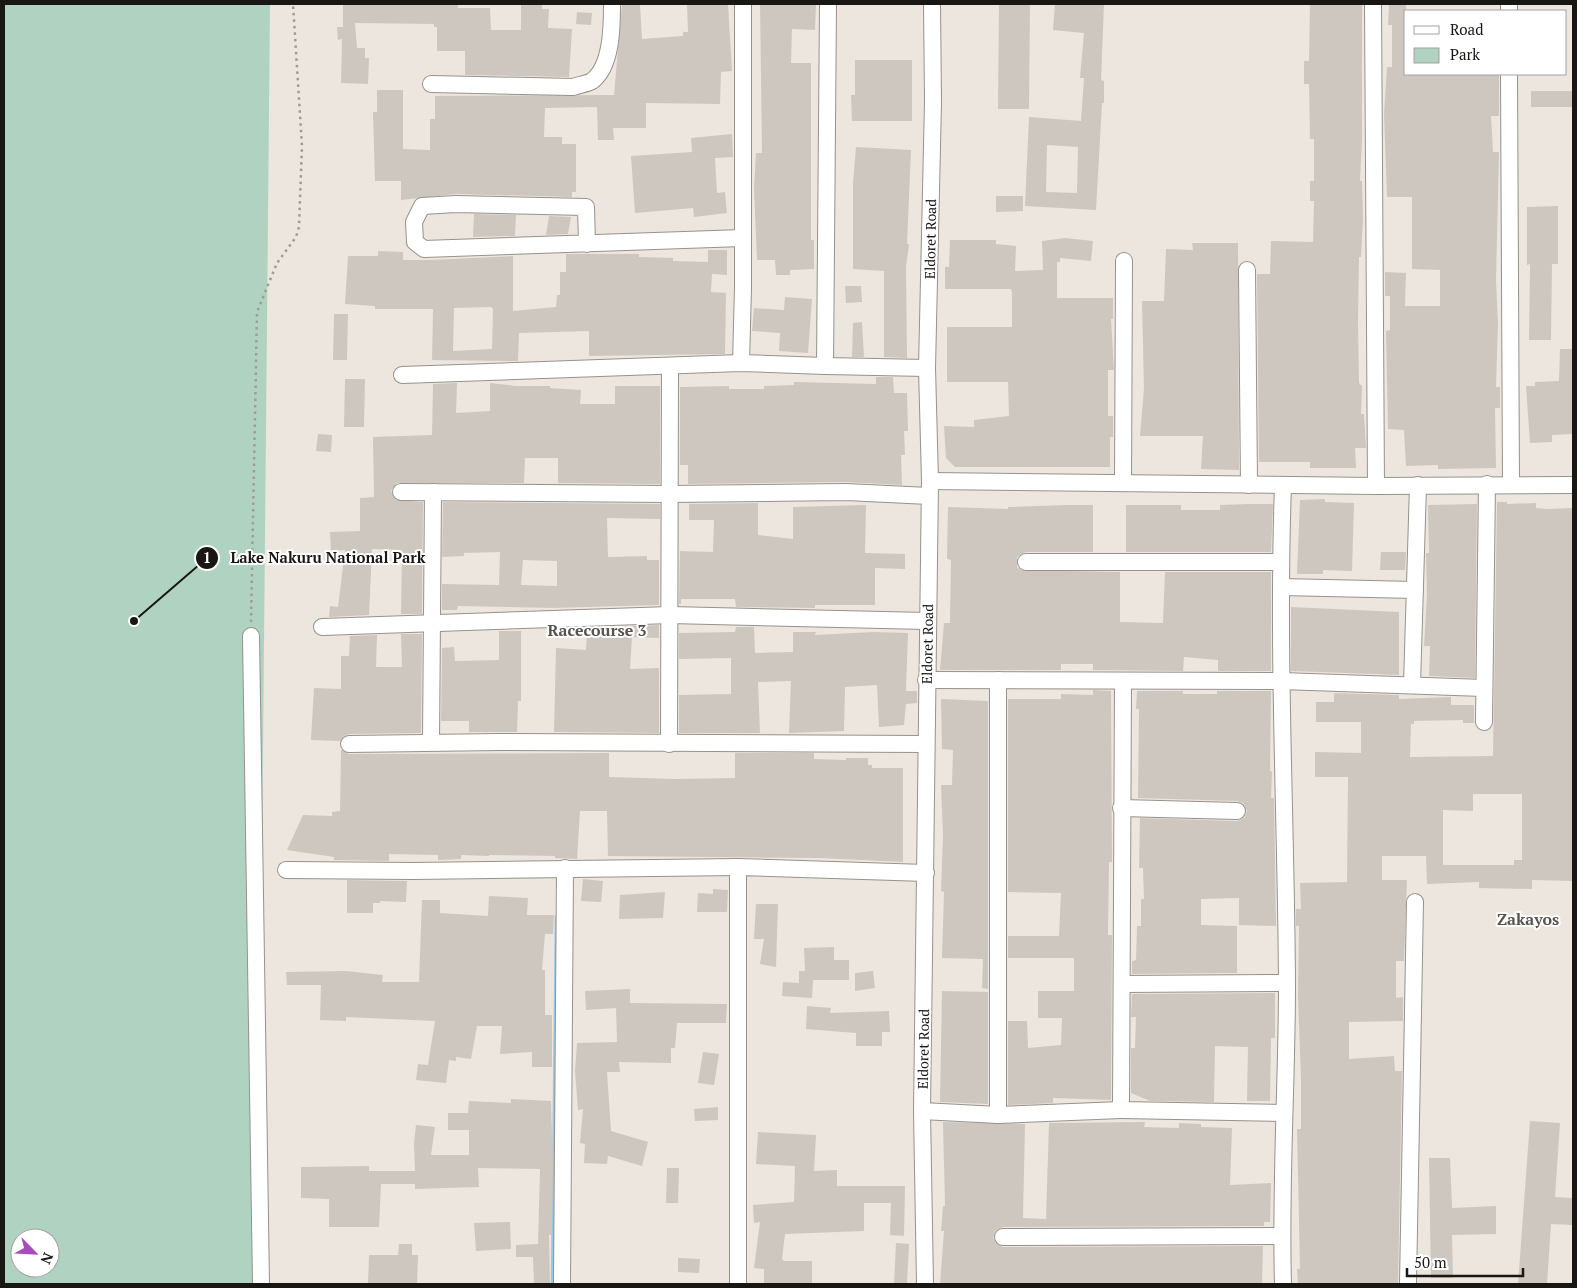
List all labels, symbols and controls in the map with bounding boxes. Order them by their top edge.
legend [1404,10,1567,75]
text: Road [1450,19,1483,39]
text: Park [1450,44,1480,64]
street label: Eldoret Road [920,199,940,279]
callout: Lake Nakuru National Park [195,543,435,573]
text: 1 [203,547,211,567]
text: Lake Nakuru National Park [230,547,426,567]
street label: Eldoret Road [917,604,937,684]
district label: Racecourse 3 [547,619,647,641]
district label: Zakayos [1497,908,1559,930]
street label: Eldoret Road [913,1009,933,1089]
north arrow [10,1228,60,1278]
scale bar [1407,1246,1523,1278]
text: N [36,1250,58,1268]
text: 50 m [1414,1252,1447,1272]

